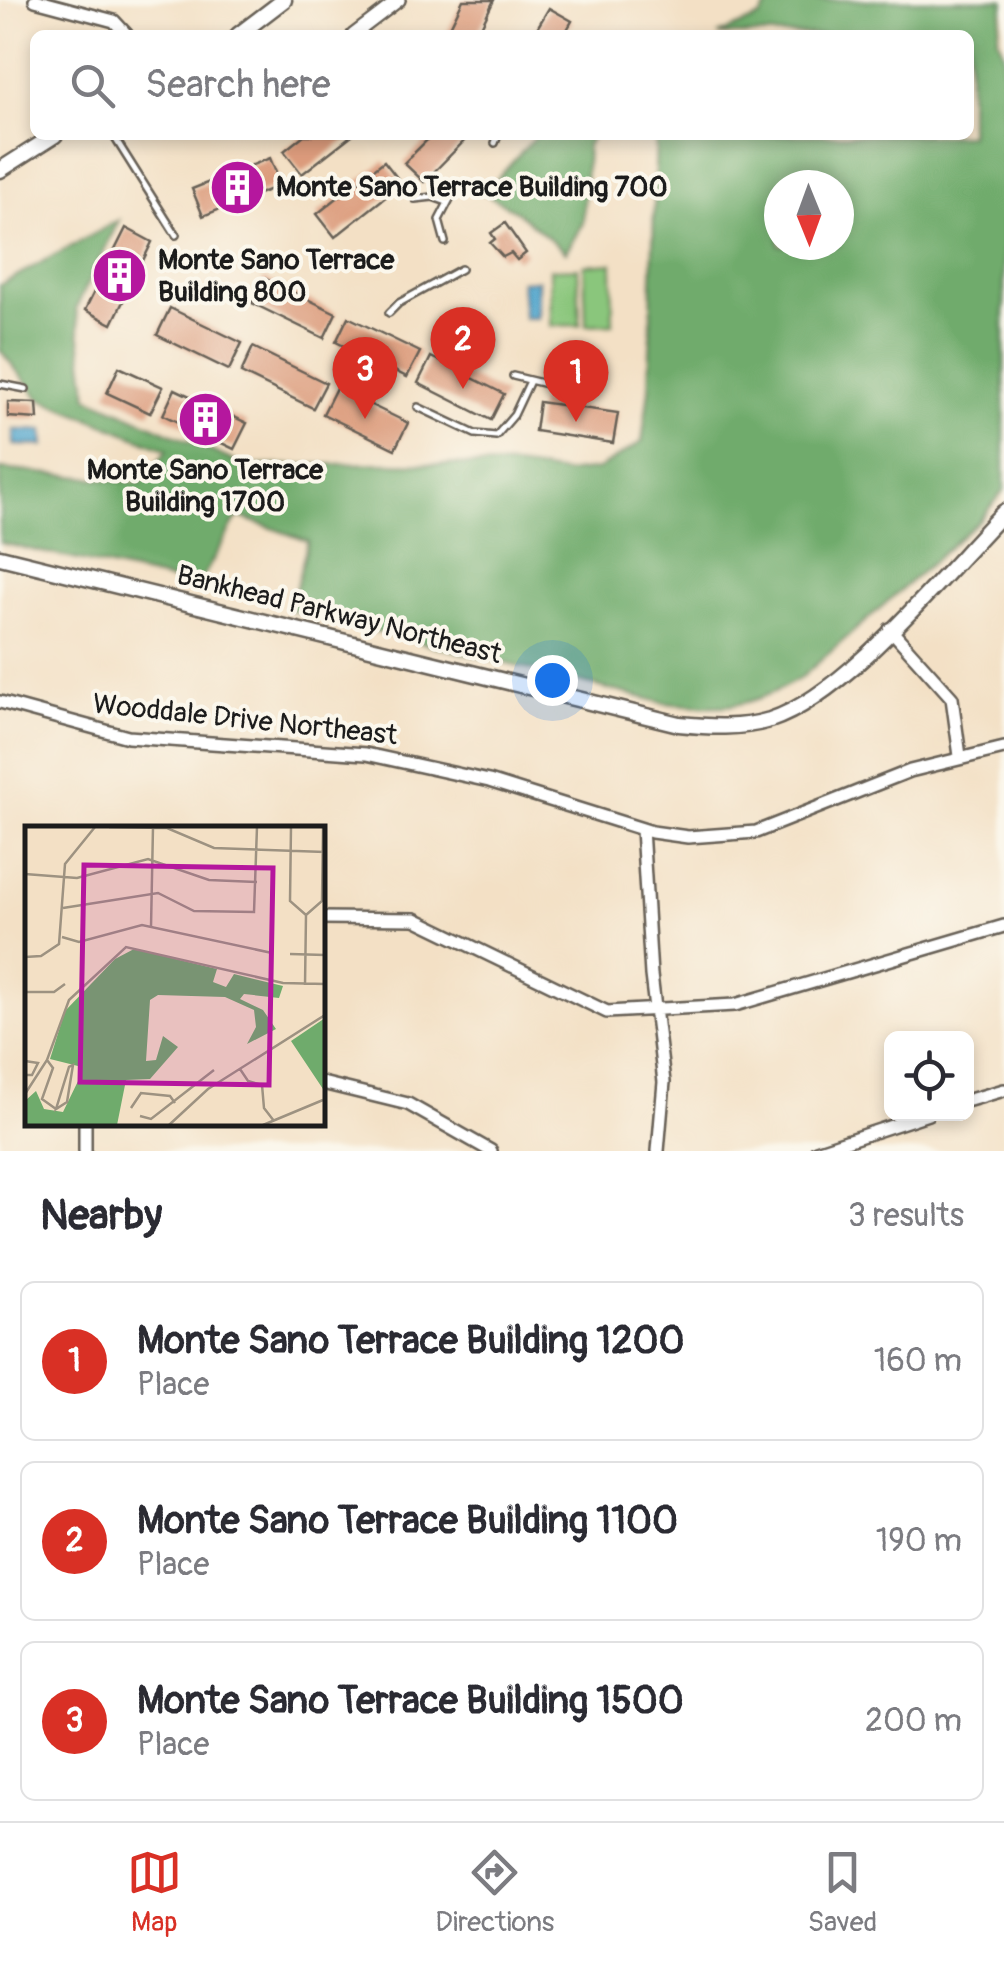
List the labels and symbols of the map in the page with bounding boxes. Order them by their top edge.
building icon: Monte Sano Terrace Building 700 [207,157,267,217]
place label: Monte Sano Terrace Building 700 [276,170,668,205]
north arrow [764,170,854,260]
place label: Monte Sano Terrace Building 800 [158,243,396,310]
building icon: Monte Sano Terrace Building 800 [89,246,149,306]
pin: 2 [430,306,496,389]
pin: 3 [332,336,398,419]
pin: 1 [544,340,608,422]
building icon: Monte Sano Terrace Building 1700 [175,389,235,449]
place label: Monte Sano Terrace Building 1700 [87,453,324,520]
street label: Bankhead Parkway Northeast [173,558,506,672]
your location [527,655,578,706]
street label: Wooddale Drive Northeast [91,687,400,753]
inset map [25,826,325,1126]

